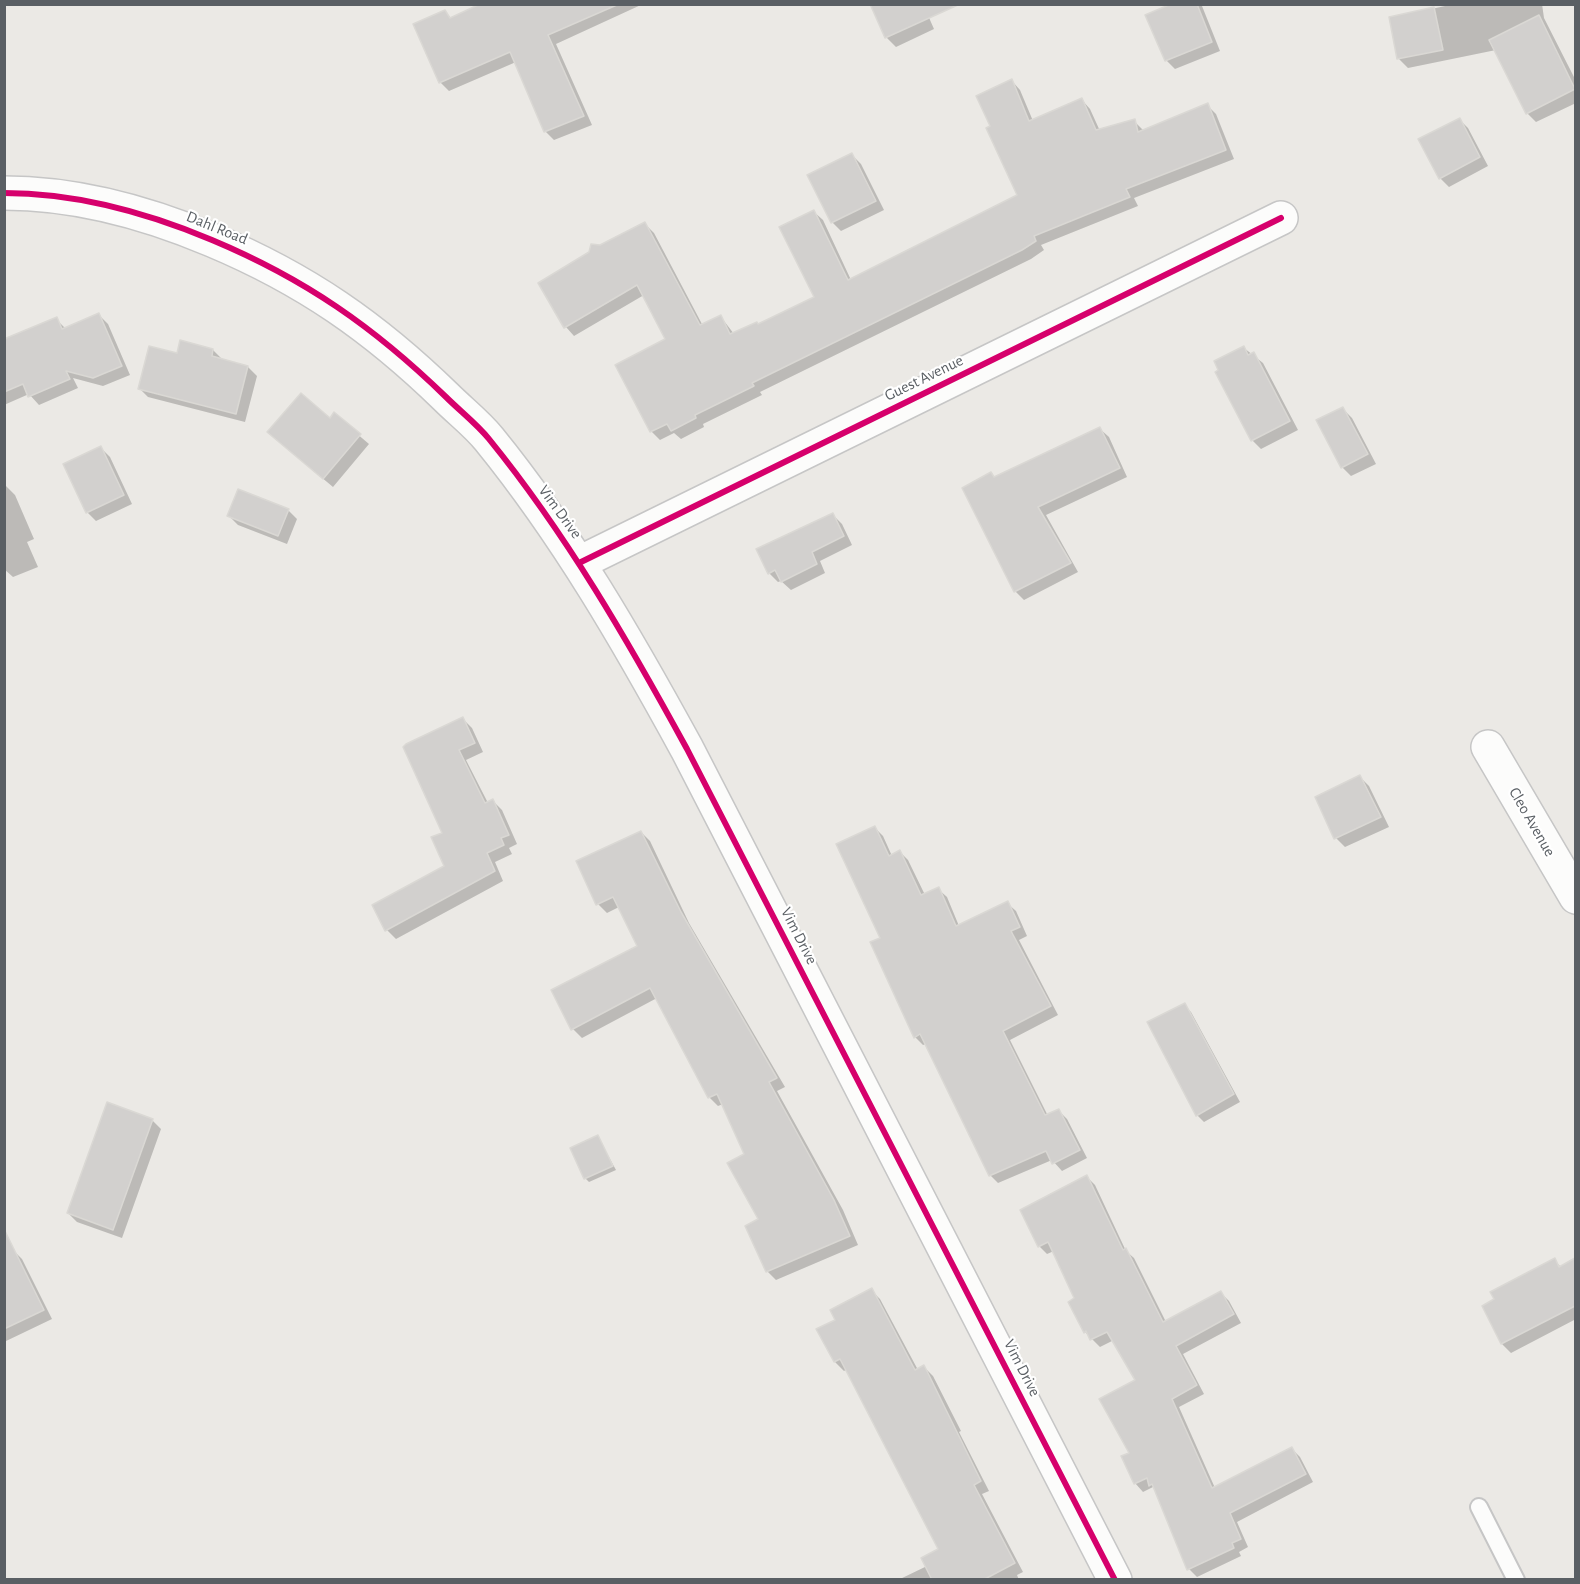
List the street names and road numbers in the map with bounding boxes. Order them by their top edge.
street label: Dahl Road [184,207,250,249]
street label: Guest Avenue [882,351,966,405]
street label: Vim Drive [534,481,586,543]
street label: Cleo Avenue [1504,784,1560,860]
street label: Vim Drive [776,904,822,968]
street label: Vim Drive [999,1336,1045,1400]

